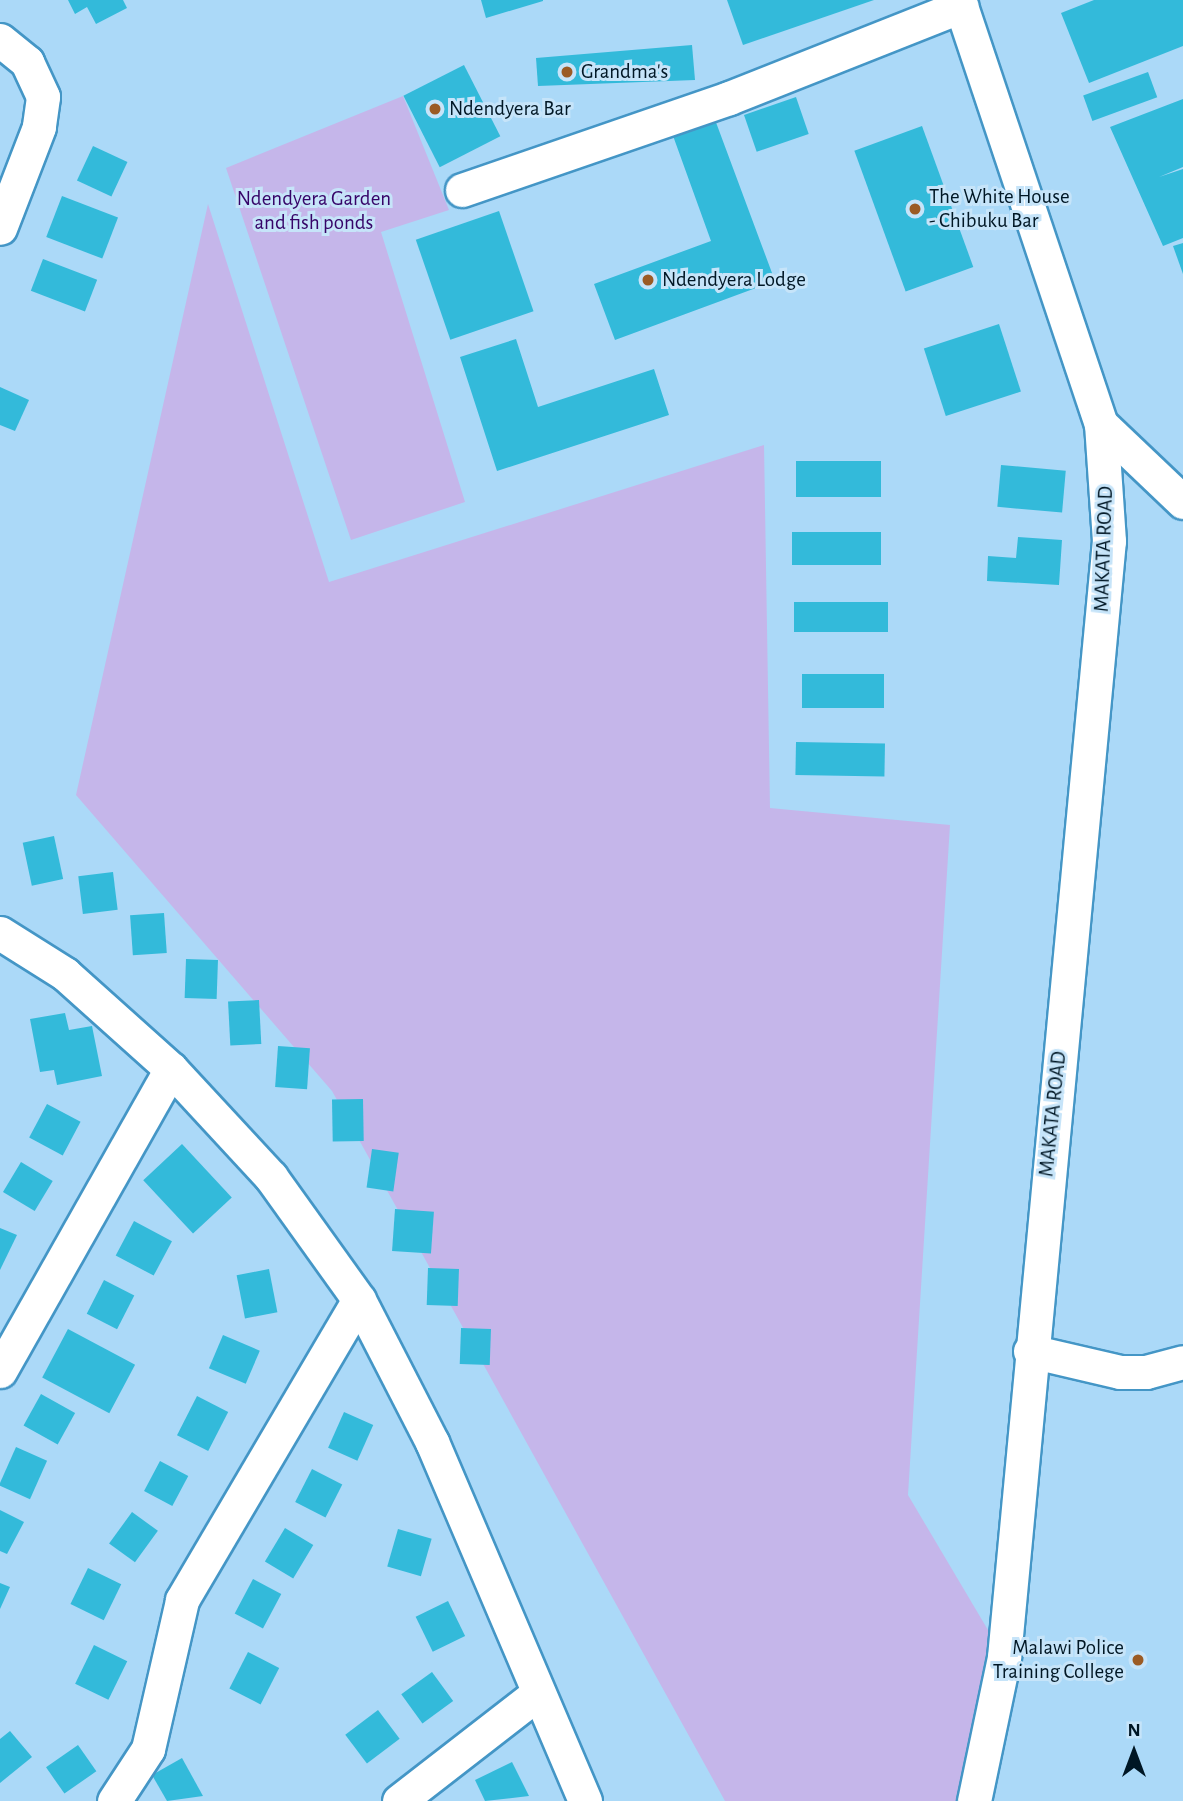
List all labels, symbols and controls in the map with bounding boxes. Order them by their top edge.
place label: Grandma's [581,59,668,85]
marker: Grandma's [559,64,575,80]
place label: Ndendyera Bar [449,96,571,122]
marker: Ndendyera Bar [427,101,443,117]
place label: The White House - Chibuku Bar [929,184,1070,234]
park label: Ndendyera Garden and fish ponds [237,186,391,236]
marker: The White House - Chibuku Bar [907,201,923,217]
place label: Ndendyera Lodge [662,267,806,293]
marker: Ndendyera Lodge [640,272,656,288]
street label: MAKATA ROAD [1089,486,1119,612]
street label: MAKATA ROAD [1034,1050,1072,1178]
place label: Malawi Police Training College [993,1635,1124,1685]
marker: Malawi Police Training College [1130,1652,1146,1668]
north arrow [1099,1717,1169,1787]
text: N [1127,1721,1141,1740]

